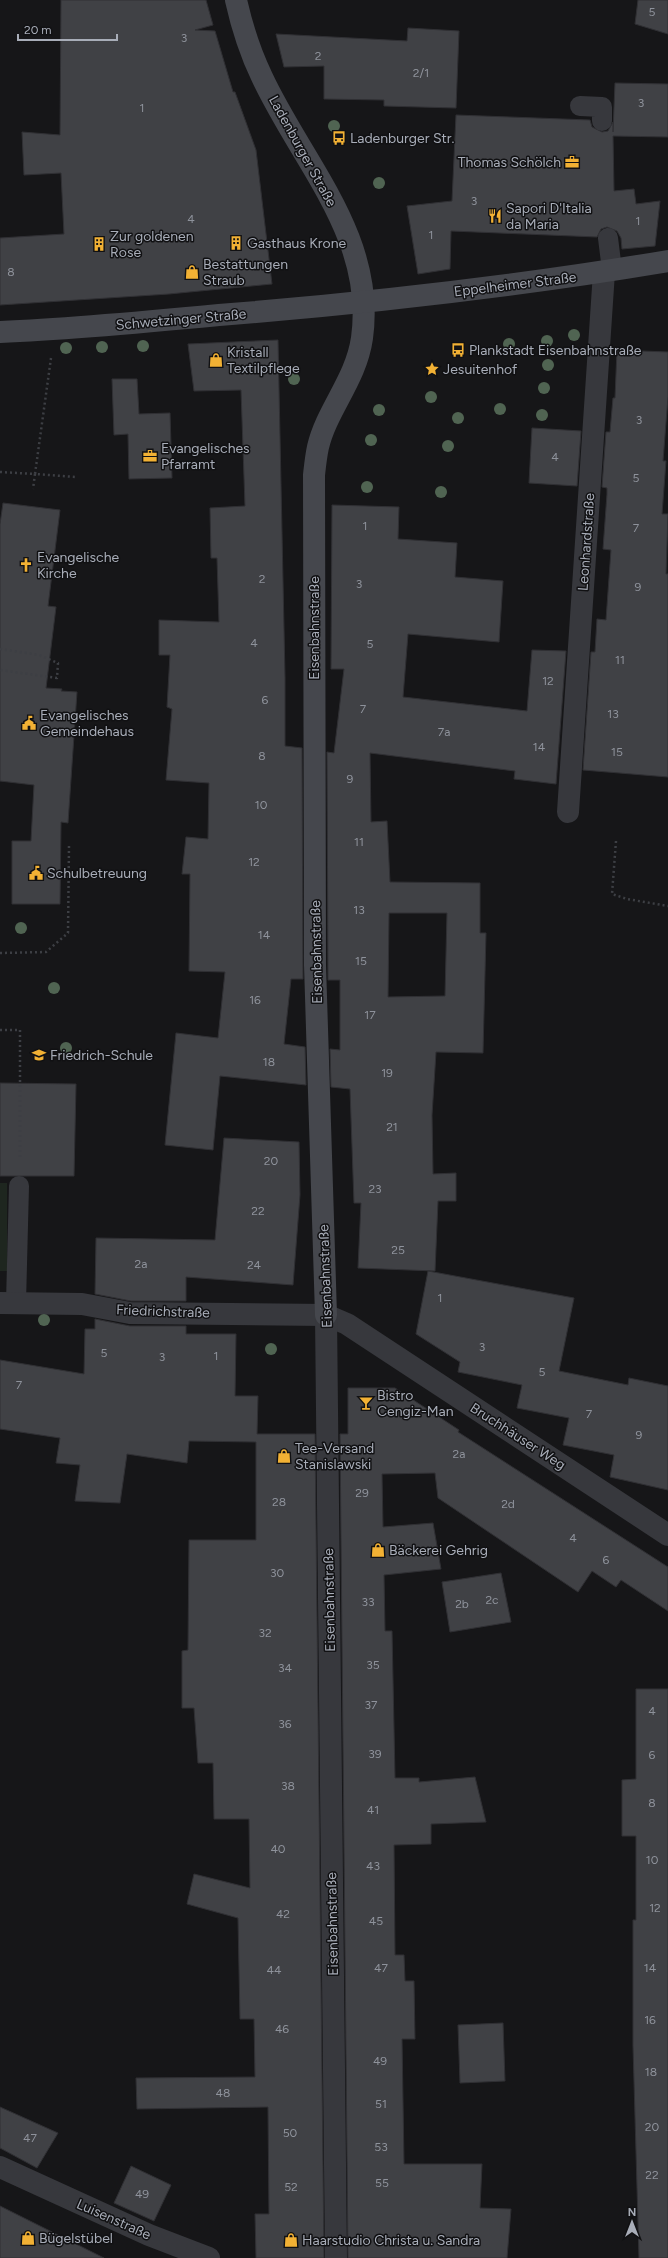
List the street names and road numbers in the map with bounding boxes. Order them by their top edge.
street label: Ladenburger Straße [265,93,340,210]
street label: Eppelheimer Straße [453,269,578,300]
street label: Schwetzinger Straße [115,305,247,334]
street label: Leonhardstraße [575,492,598,592]
street label: Eisenbahnstraße [306,576,323,680]
street label: Eisenbahnstraße [307,900,326,1004]
street label: Eisenbahnstraße [315,1224,336,1328]
street label: Friedrichstraße [116,1301,211,1322]
street label: Bruchhäuser Weg [467,1399,569,1474]
street label: Eisenbahnstraße [320,1548,339,1652]
street label: Eisenbahnstraße [323,1872,342,1976]
street label: Luisenstraße [74,2196,154,2244]

